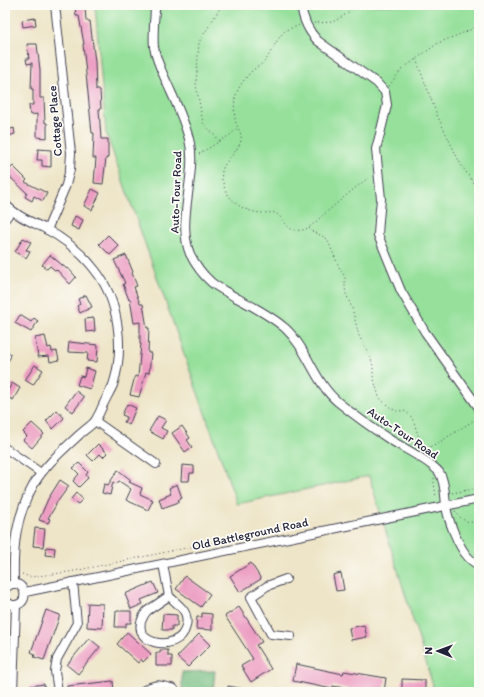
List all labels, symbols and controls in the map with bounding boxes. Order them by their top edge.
street label: Cottage Place [45,85,65,157]
street label: Auto-Tour Road [168,150,184,234]
street label: Auto-Tour Road [365,404,442,462]
street label: Old Battleground Road [191,515,310,553]
north arrow [418,631,458,671]
text: N [422,647,435,655]

